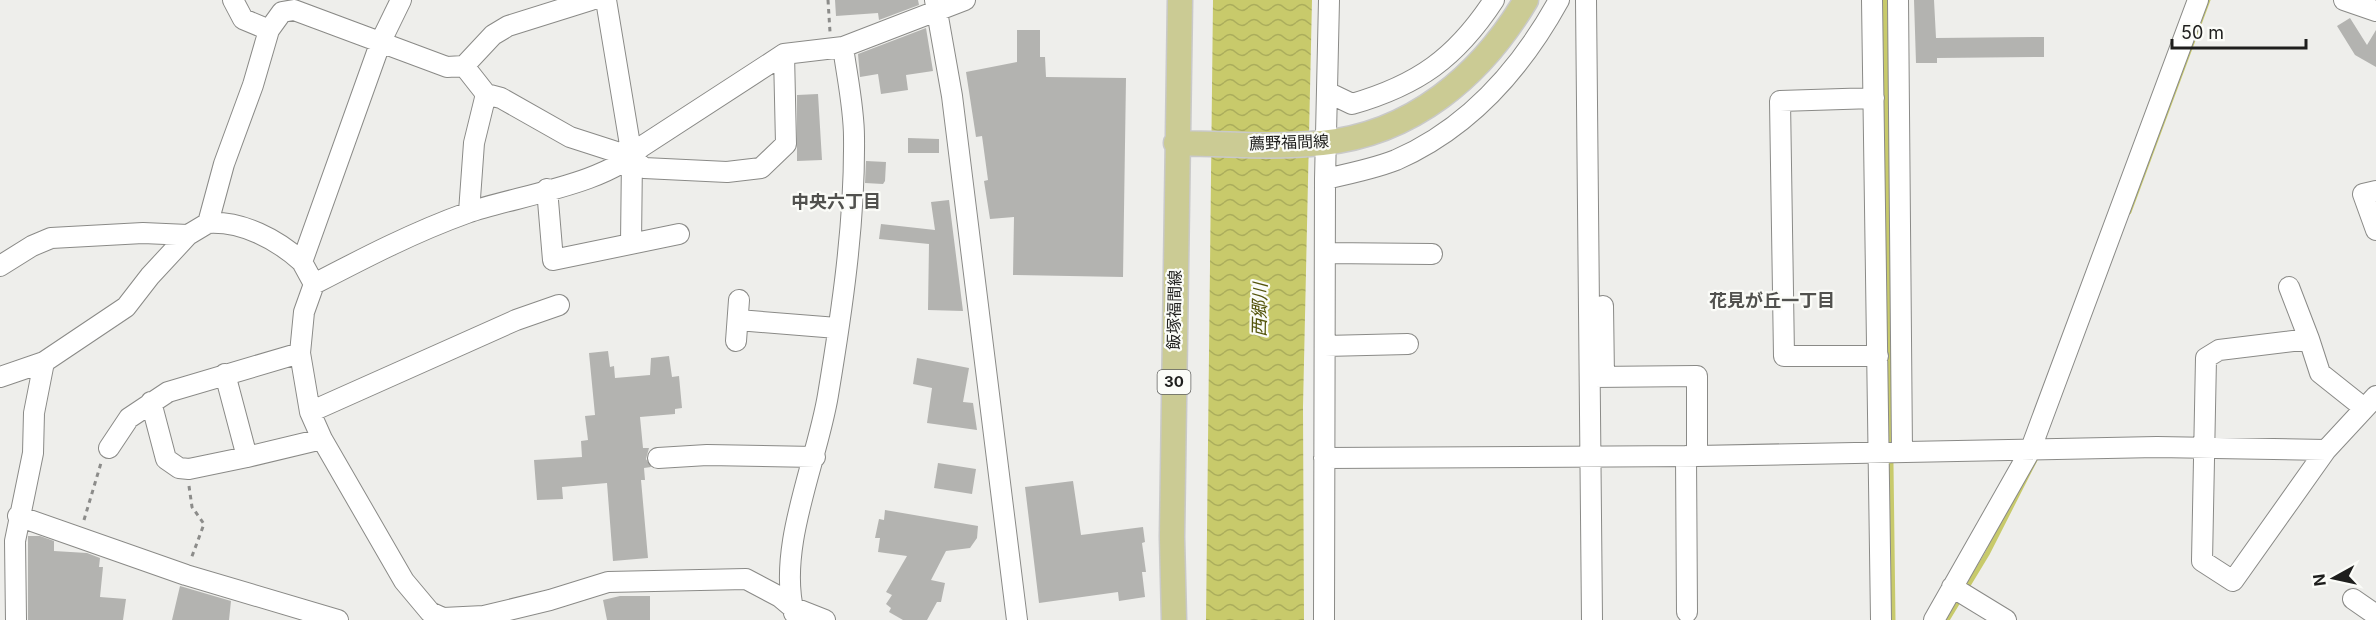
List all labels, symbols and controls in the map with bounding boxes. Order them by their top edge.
scale bar [2172,12,2306,50]
text: 50 m [2181,22,2224,43]
street label: 薦野福間線 [1249,131,1329,153]
district label: 中央六丁目 [791,191,881,212]
street label: 飯塚福間線 [1163,270,1185,350]
water label: 西郷川 [1249,281,1271,337]
district label: 花見が丘一丁目 [1709,290,1835,311]
road number: 30 [1158,370,1190,394]
north arrow [2304,548,2364,608]
text: N [2308,573,2330,588]

